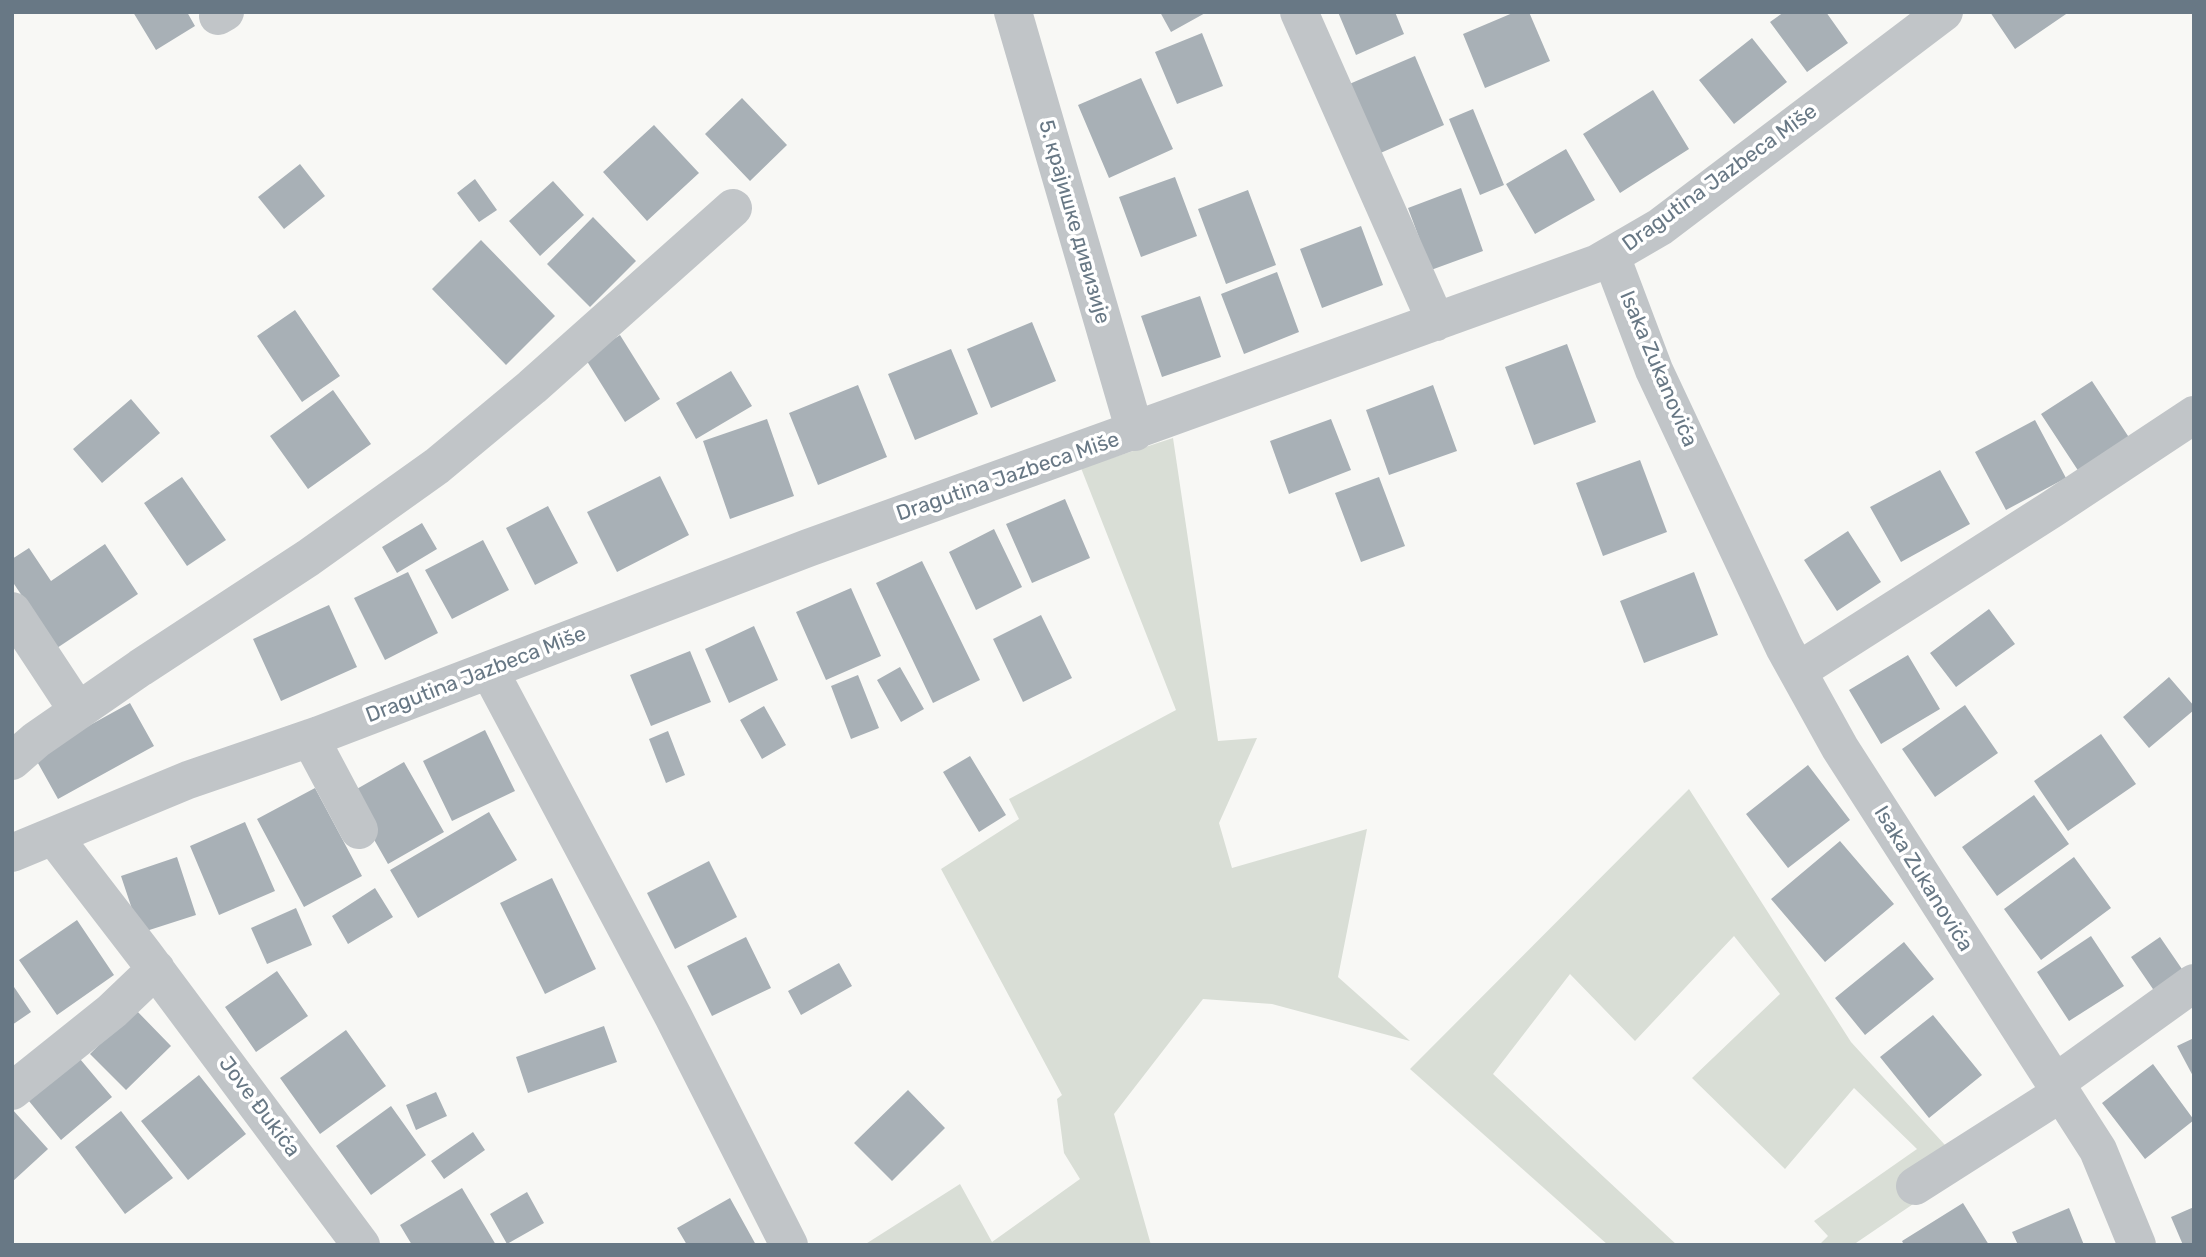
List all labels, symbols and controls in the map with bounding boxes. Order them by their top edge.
street label: Dragutina Jazbeca Miše [1618,99,1822,257]
street label: 5. крајишке дивизије [1033,117,1115,327]
street label: Isaka Zukanovića [1614,287,1702,451]
street label: Dragutina Jazbeca Miše [893,427,1123,527]
street label: Dragutina Jazbeca Miše [362,621,590,729]
street label: Isaka Zukanovića [1868,802,1978,956]
street label: Jove Đukića [213,1052,305,1162]

